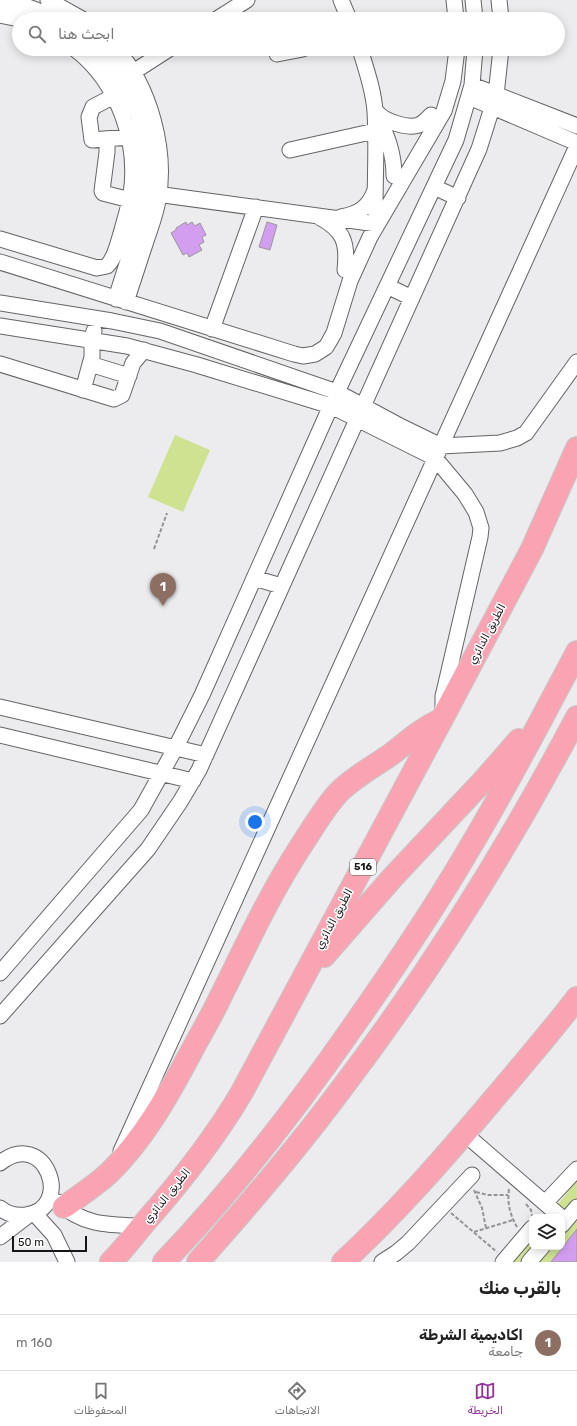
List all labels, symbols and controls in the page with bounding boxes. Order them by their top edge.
search box [12,12,565,56]
icon: search [26,23,48,45]
text: ابحث هنا [58,25,115,43]
pin: 1 [150,573,176,606]
street label: الطريق الدائري [466,602,509,667]
your location [245,812,265,832]
road number: 516 [350,859,376,875]
street label: الطريق الدائري [313,887,356,952]
street label: الطريق الدائري [141,1166,194,1227]
map controls [529,1214,565,1250]
button: layers [529,1214,565,1250]
scale bar [12,1234,87,1253]
text: 50 m [18,1236,44,1249]
text: بالقرب منك [479,1278,561,1298]
text: اكاديمية الشرطة [419,1326,523,1344]
text: 160 m [16,1335,52,1350]
text: 1 [545,1335,551,1350]
text: جامعة [488,1344,523,1359]
tab: المحفوظات [74,1380,127,1417]
tab: الاتجاهات [275,1380,320,1417]
tab: الخريطة [467,1380,503,1417]

